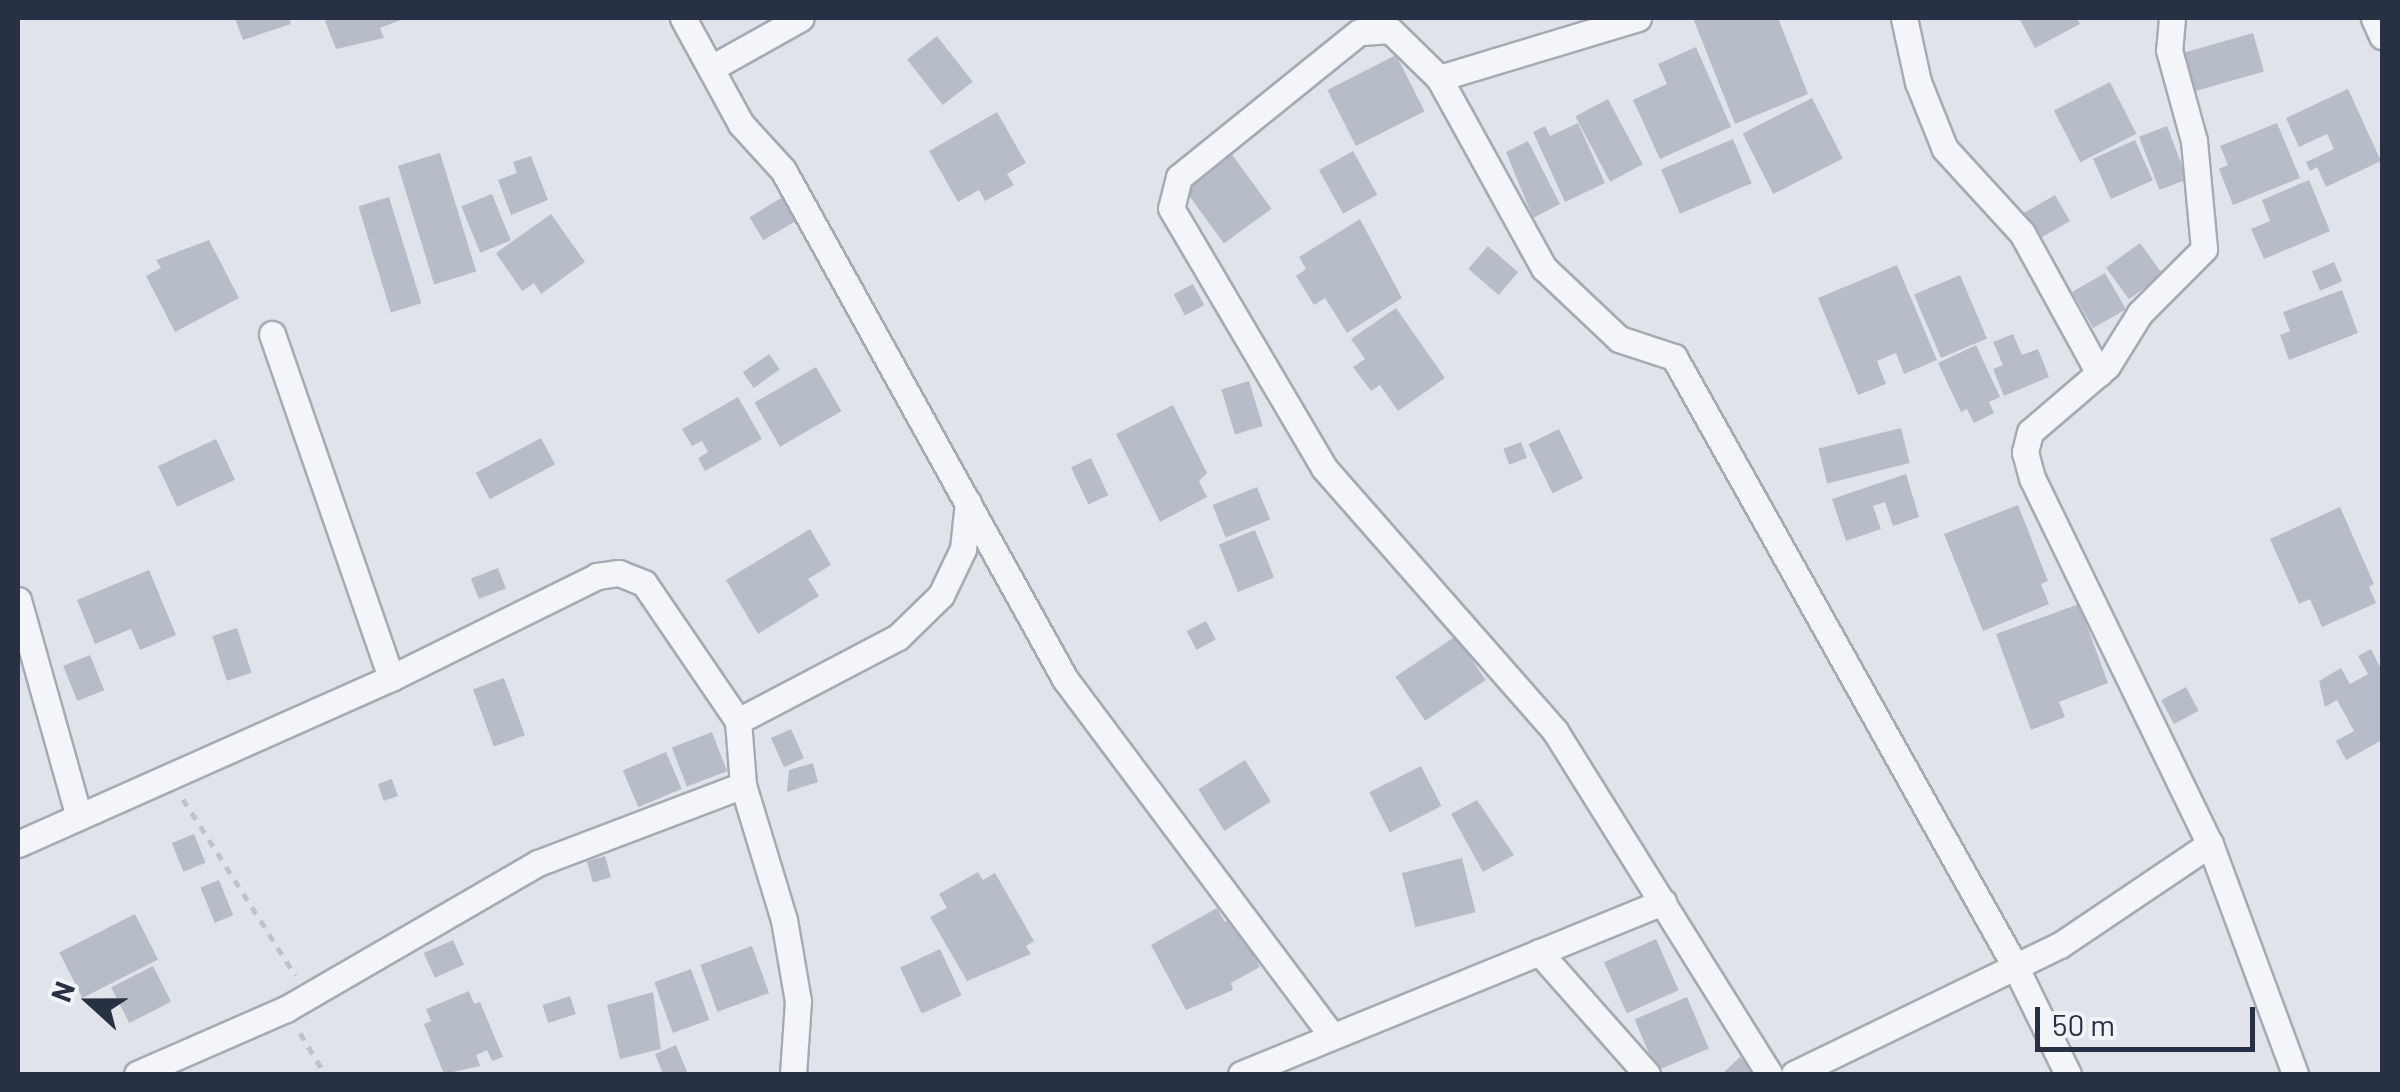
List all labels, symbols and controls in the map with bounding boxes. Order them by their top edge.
north arrow [40,952,140,1052]
text: N [43,976,81,1006]
scale bar [2040,987,2260,1049]
text: 50 m [2052,1006,2115,1042]

